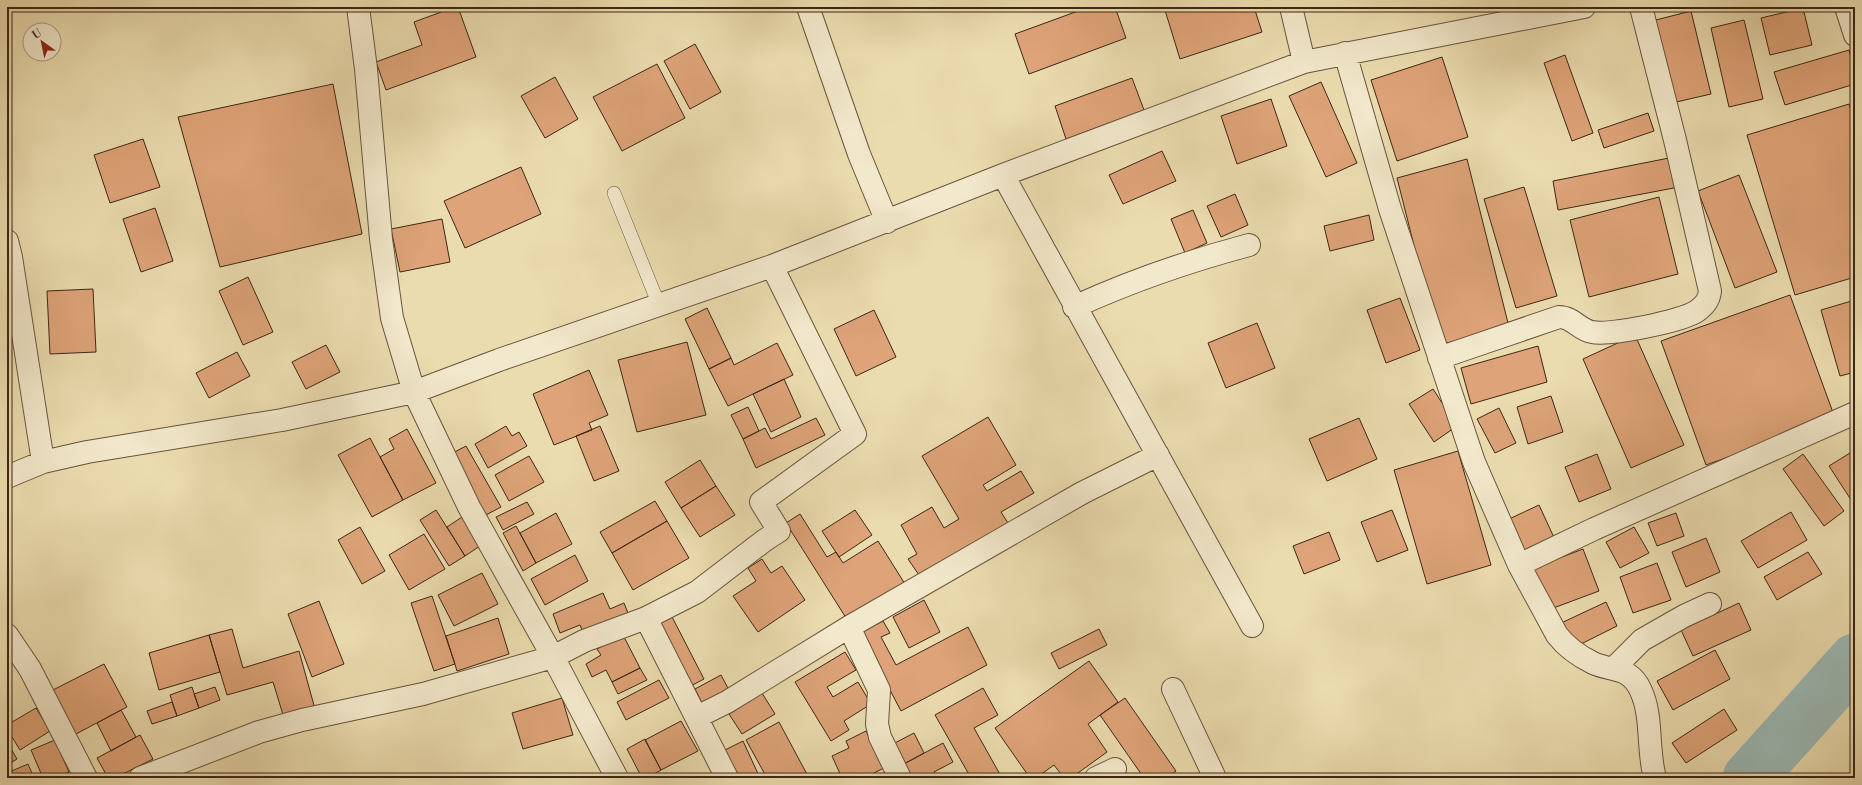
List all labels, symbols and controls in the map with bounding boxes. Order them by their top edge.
north arrow [22,22,62,62]
text: U [30,26,45,43]

